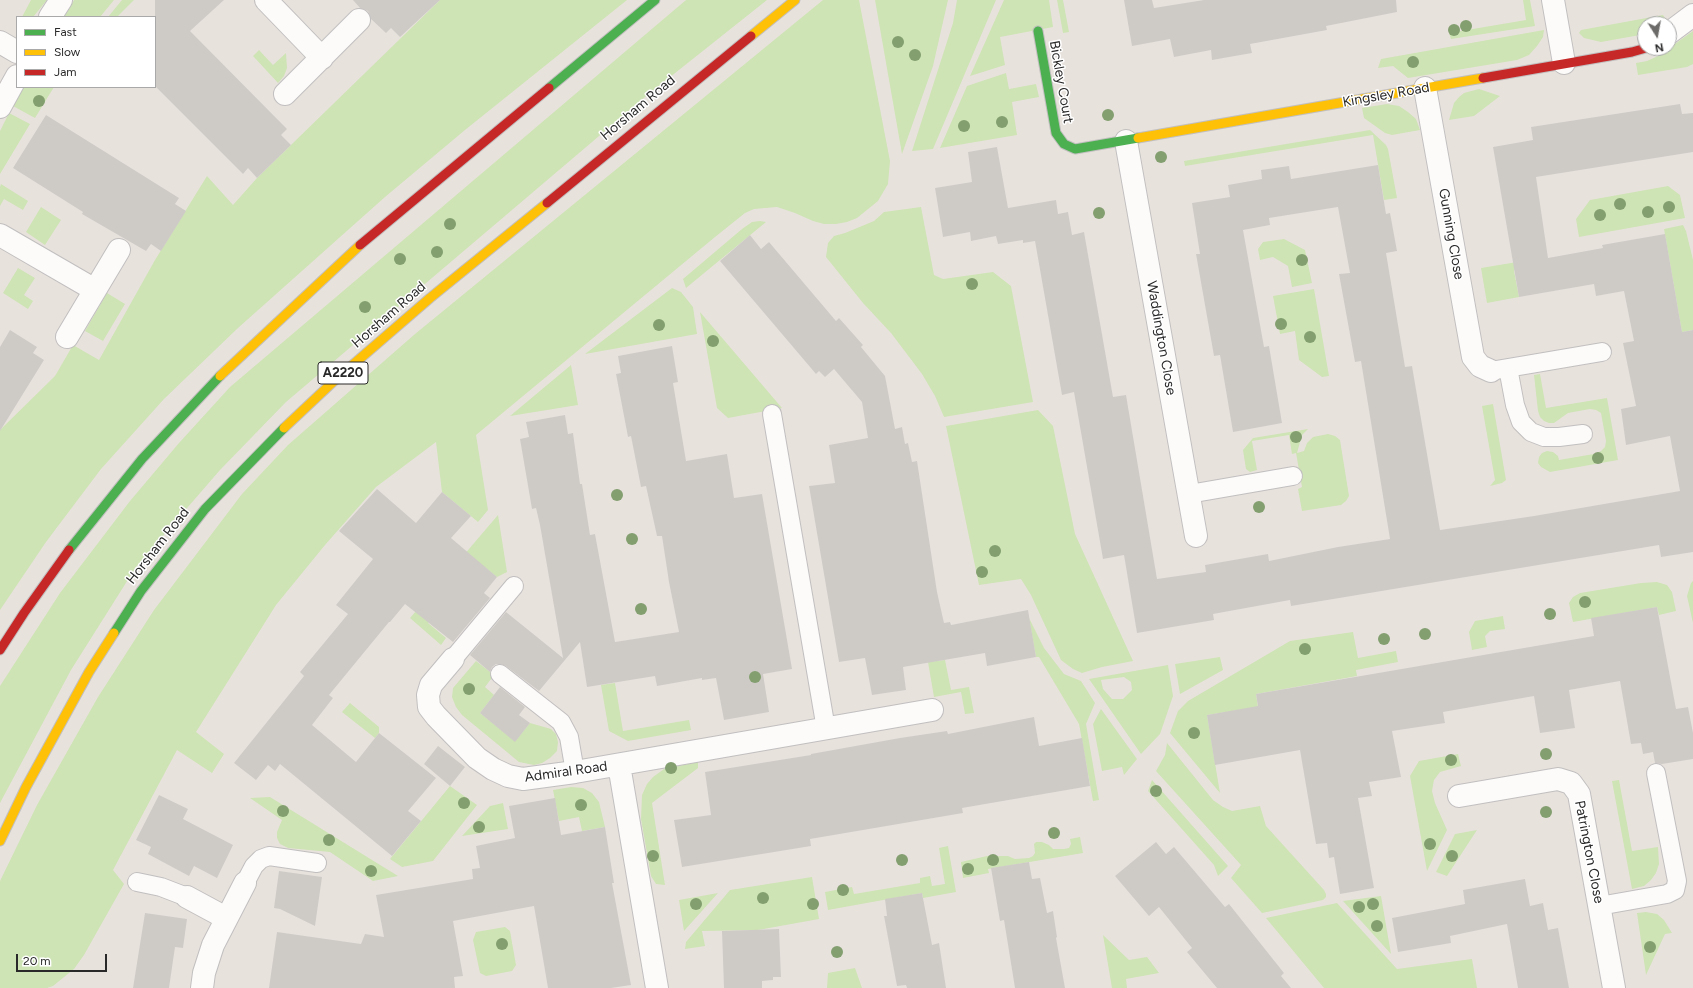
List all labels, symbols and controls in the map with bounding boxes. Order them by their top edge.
legend [16,16,156,88]
north arrow [1637,16,1677,56]
text: Fast [54,25,77,39]
street label: Bickley Court [1045,39,1077,125]
text: N [1654,40,1665,54]
text: Slow [54,45,80,59]
text: Jam [54,65,77,79]
street label: Horsham Road [597,72,679,144]
street label: Kingsley Road [1341,79,1431,111]
street label: Gunning Close [1435,187,1467,281]
street label: Horsham Road [349,278,429,352]
street label: Waddington Close [1143,280,1179,396]
road number: A2220 [318,362,368,384]
street label: Horsham Road [123,504,193,588]
street label: Admiral Road [524,758,608,786]
street label: Patrington Close [1571,799,1607,905]
scale bar [18,946,109,972]
text: 20 m [23,954,51,968]

